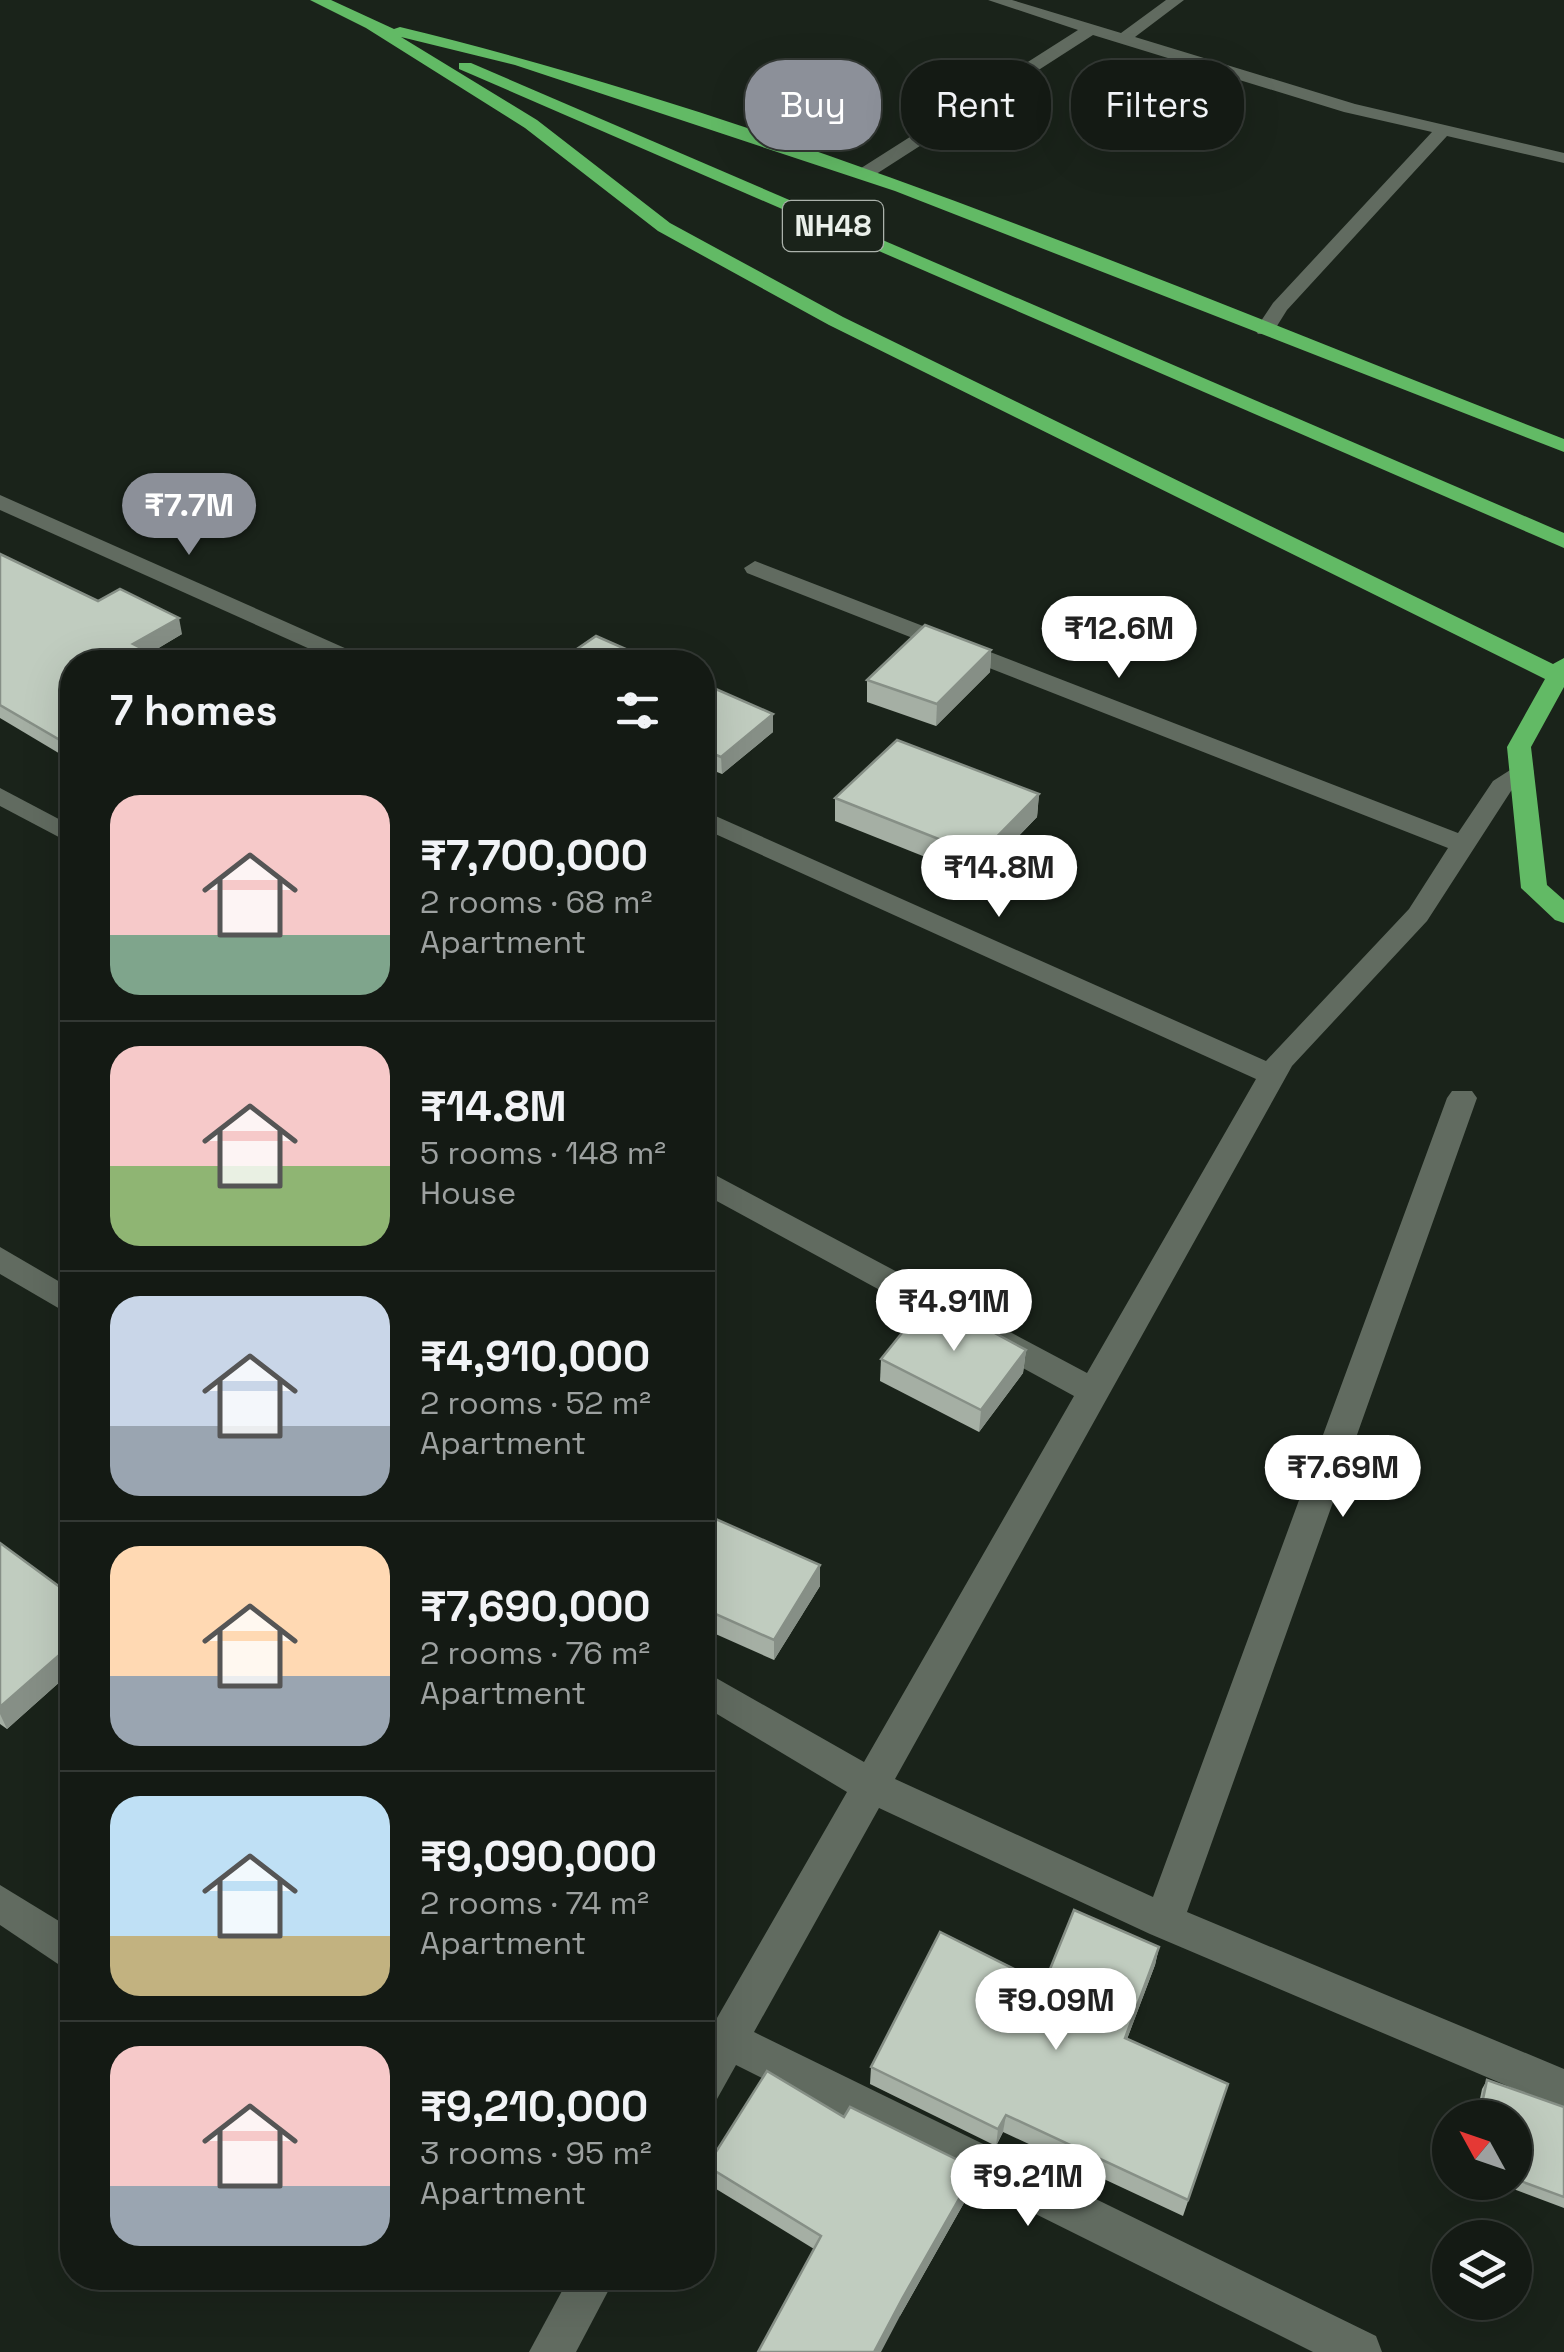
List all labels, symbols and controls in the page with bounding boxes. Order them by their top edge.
chip: Buy [745,60,881,150]
chip: Rent [901,60,1051,150]
chip: Filters [1071,60,1244,150]
road number: NH48 [783,201,883,251]
pin: ₹7.7M [119,473,259,558]
text: ₹7.7M [144,485,234,525]
pin: ₹12.6M [1038,596,1200,681]
text: ₹12.6M [1064,608,1174,648]
icon: filters [610,683,665,738]
text: 7 homes [110,684,278,737]
text: ₹7,700,000 [420,829,648,882]
icon: home [190,835,310,955]
pin: ₹14.8M [918,835,1080,920]
text: ₹14.8M [943,847,1055,887]
text: 2 rooms · 68 m² [420,882,652,922]
text: Apartment [420,922,586,962]
text: ₹14.8M [420,1080,567,1133]
icon: home [190,1086,310,1206]
text: 5 rooms · 148 m² [420,1133,666,1173]
text: House [420,1173,516,1213]
pin: ₹4.91M [873,1269,1035,1354]
text: ₹4.91M [898,1281,1010,1321]
text: ₹4,910,000 [420,1330,650,1383]
icon: home [190,1336,310,1456]
text: 2 rooms · 52 m² [420,1383,651,1423]
text: Apartment [420,1423,586,1463]
pin: ₹7.69M [1262,1435,1424,1520]
text: ₹7.69M [1287,1447,1399,1487]
text: ₹7,690,000 [420,1580,651,1633]
icon: home [190,1586,310,1706]
text: 2 rooms · 76 m² [420,1633,650,1673]
text: Apartment [420,1673,586,1713]
text: ₹9,090,000 [420,1830,657,1883]
icon: home [190,1836,310,1956]
text: 2 rooms · 74 m² [420,1883,649,1923]
text: Apartment [420,1923,586,1963]
pin: ₹9.09M [975,1968,1137,2053]
text: ₹9.09M [997,1980,1115,2020]
text: ₹9,210,000 [420,2080,648,2133]
icon: home [190,2086,310,2206]
north arrow [1432,2100,1532,2200]
map controls [1432,2100,1532,2320]
text: 3 rooms · 95 m² [420,2133,652,2173]
pin: ₹9.21M [947,2144,1109,2229]
text: ₹9.21M [973,2156,1083,2196]
text: Apartment [420,2173,586,2213]
button: layers [1432,2220,1532,2320]

